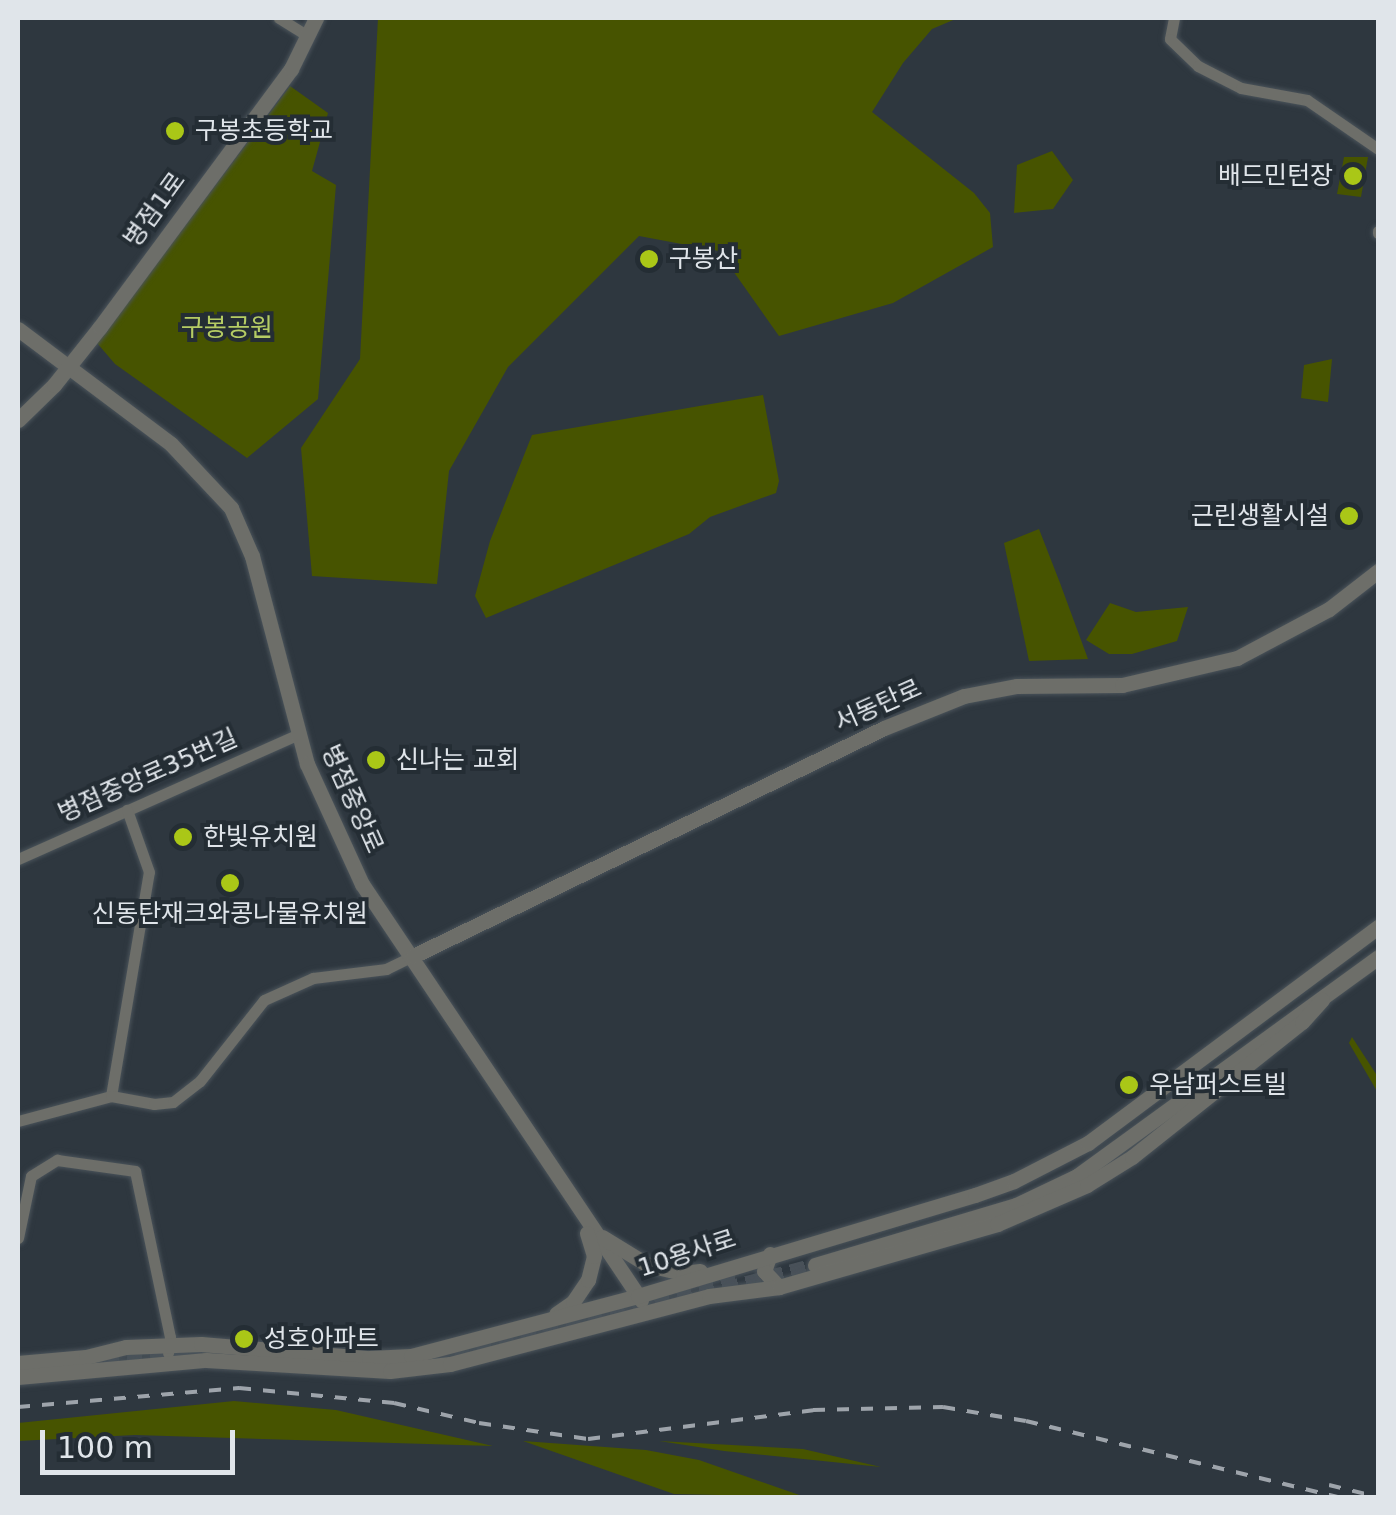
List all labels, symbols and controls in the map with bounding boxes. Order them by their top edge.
place label: 구봉초등학교 [195,116,333,146]
marker: 구봉초등학교 [164,120,186,142]
place label: 배드민턴장 [1218,161,1333,191]
marker: 배드민턴장 [1342,165,1364,187]
street label: 병점1로 [118,167,192,253]
place label: 구봉산 [669,244,738,274]
marker: 구봉산 [638,248,660,270]
park label: 구봉공원 [181,313,273,343]
place label: 근린생활시설 [1191,501,1329,531]
marker: 근린생활시설 [1338,505,1360,527]
street label: 서동탄로 [830,674,926,738]
street label: 병점중앙로35번길 [54,723,242,829]
street label: 병점중앙로 [315,740,389,858]
place label: 신나는 교회 [396,745,519,775]
marker: 신나는 교회 [365,749,387,771]
place label: 한빛유치원 [203,822,318,852]
marker: 한빛유치원 [172,826,194,848]
marker: 신동탄재크와콩나물유치원 [219,872,241,894]
place label: 신동탄재크와콩나물유치원 [92,899,368,929]
place label: 우남퍼스트빌 [1149,1070,1287,1100]
marker: 우남퍼스트빌 [1118,1074,1140,1096]
street label: 10용사로 [634,1224,740,1284]
place label: 성호아파트 [264,1324,379,1354]
marker: 성호아파트 [233,1328,255,1350]
scale bar [45,1410,240,1472]
text: 100 m [57,1430,153,1465]

